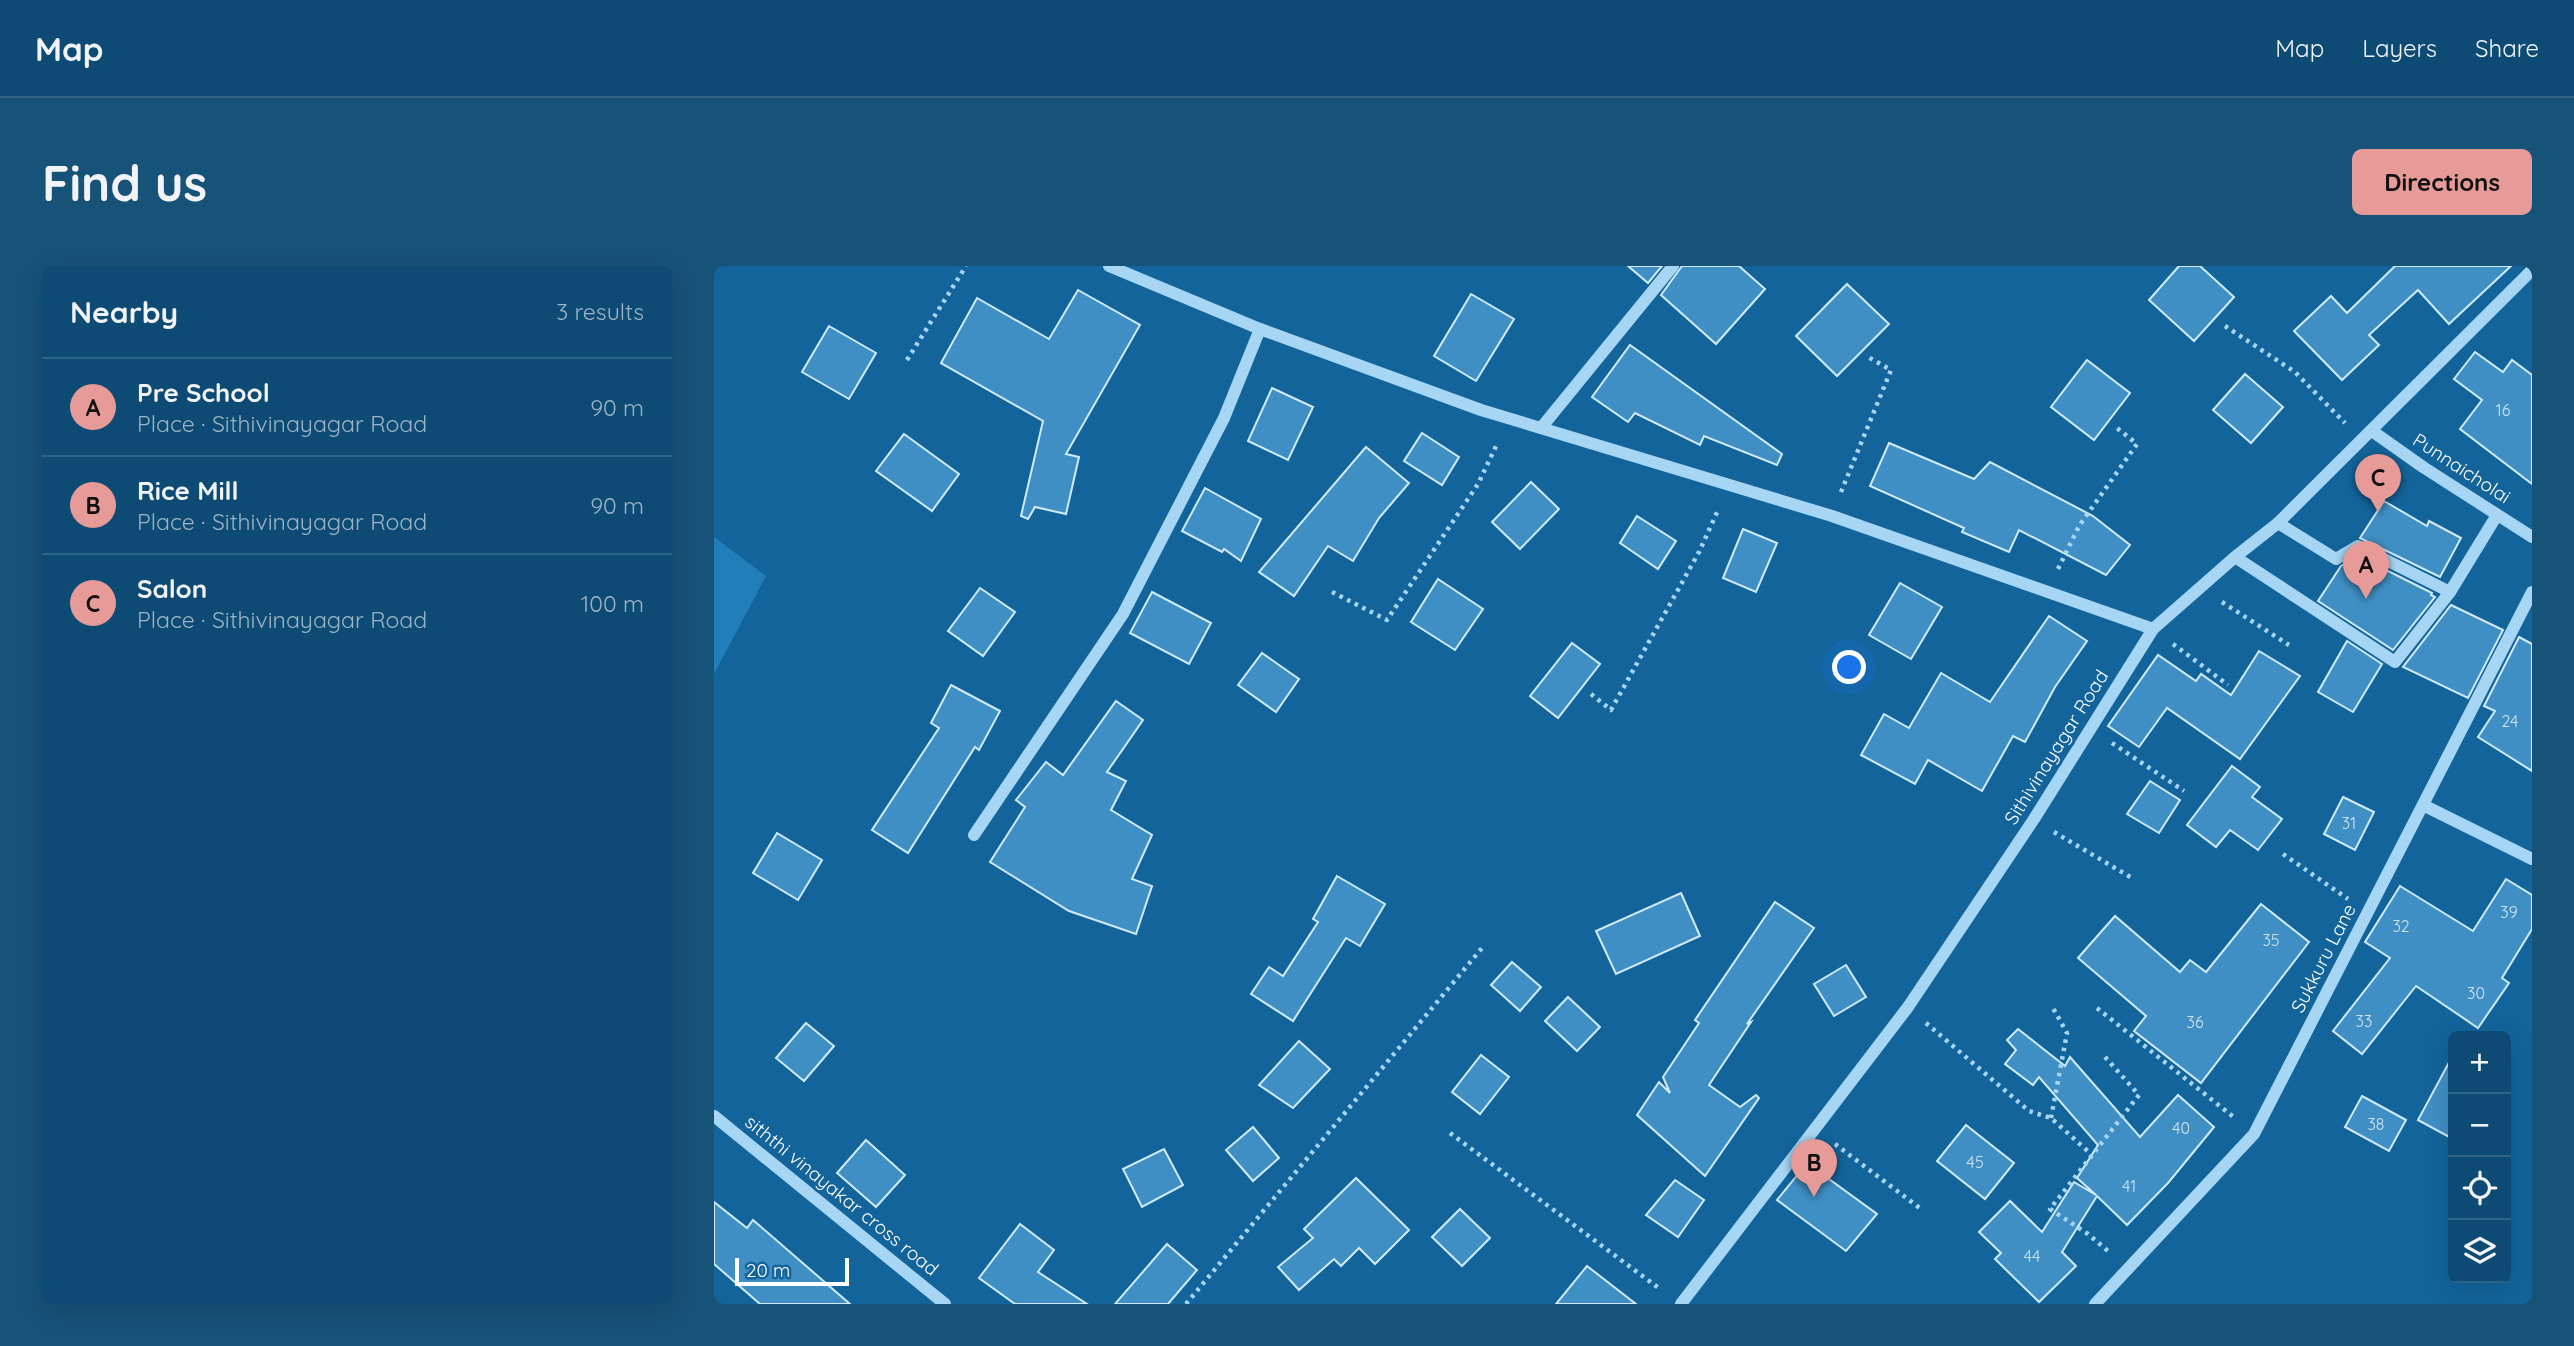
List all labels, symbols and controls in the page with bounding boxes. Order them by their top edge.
text: Map [35,28,103,69]
text: Map [2275,33,2324,63]
text: Layers [2362,33,2437,63]
text: Share [2475,33,2539,63]
button: Directions [2352,149,2532,215]
text: Find us [42,152,207,213]
text: Nearby [70,293,178,331]
text: 3 results [556,297,644,326]
text: Pre School [137,376,270,409]
text: A [86,393,100,422]
text: 90 m [590,393,644,422]
house number: 16 [2496,400,2511,420]
text: Place · Sithivinayagar Road [137,409,427,438]
street label: Punnaicholai [2409,428,2515,508]
pin: C [2355,454,2401,512]
text: Rice Mill [137,474,239,507]
text: B [85,491,101,520]
text: 90 m [590,491,644,520]
text: Place · Sithivinayagar Road [137,507,427,536]
pin: A [2343,541,2389,599]
text: Salon [137,572,207,605]
text: C [86,589,100,618]
text: 100 m [581,589,644,618]
text: Place · Sithivinayagar Road [137,605,427,634]
your location [1832,650,1866,684]
street label: Sithivinayagar Road [1999,665,2113,829]
house number: 24 [2501,711,2519,731]
house number: 31 [2342,813,2356,833]
street label: Sukkuru Lane [2285,899,2361,1017]
house number: 39 [2500,902,2518,922]
house number: 32 [2392,916,2410,936]
house number: 35 [2262,930,2280,950]
house number: 30 [2467,983,2485,1003]
house number: 33 [2356,1011,2372,1031]
house number: 36 [2187,1012,2204,1032]
map controls [2448,1031,2511,1283]
button: + [2448,1031,2511,1094]
button: − [2448,1094,2511,1157]
street label: siththi vinayakar cross road [740,1109,944,1281]
house number: 38 [2367,1114,2385,1134]
house number: 40 [2172,1118,2190,1138]
pin: B [1791,1139,1837,1197]
house number: 45 [1966,1152,1984,1172]
button: locate [2448,1157,2511,1220]
house number: 41 [2122,1176,2136,1196]
button: layers [2448,1220,2511,1283]
house number: 44 [2024,1246,2040,1266]
scale bar [735,1255,849,1287]
text: 20 m [746,1258,790,1282]

